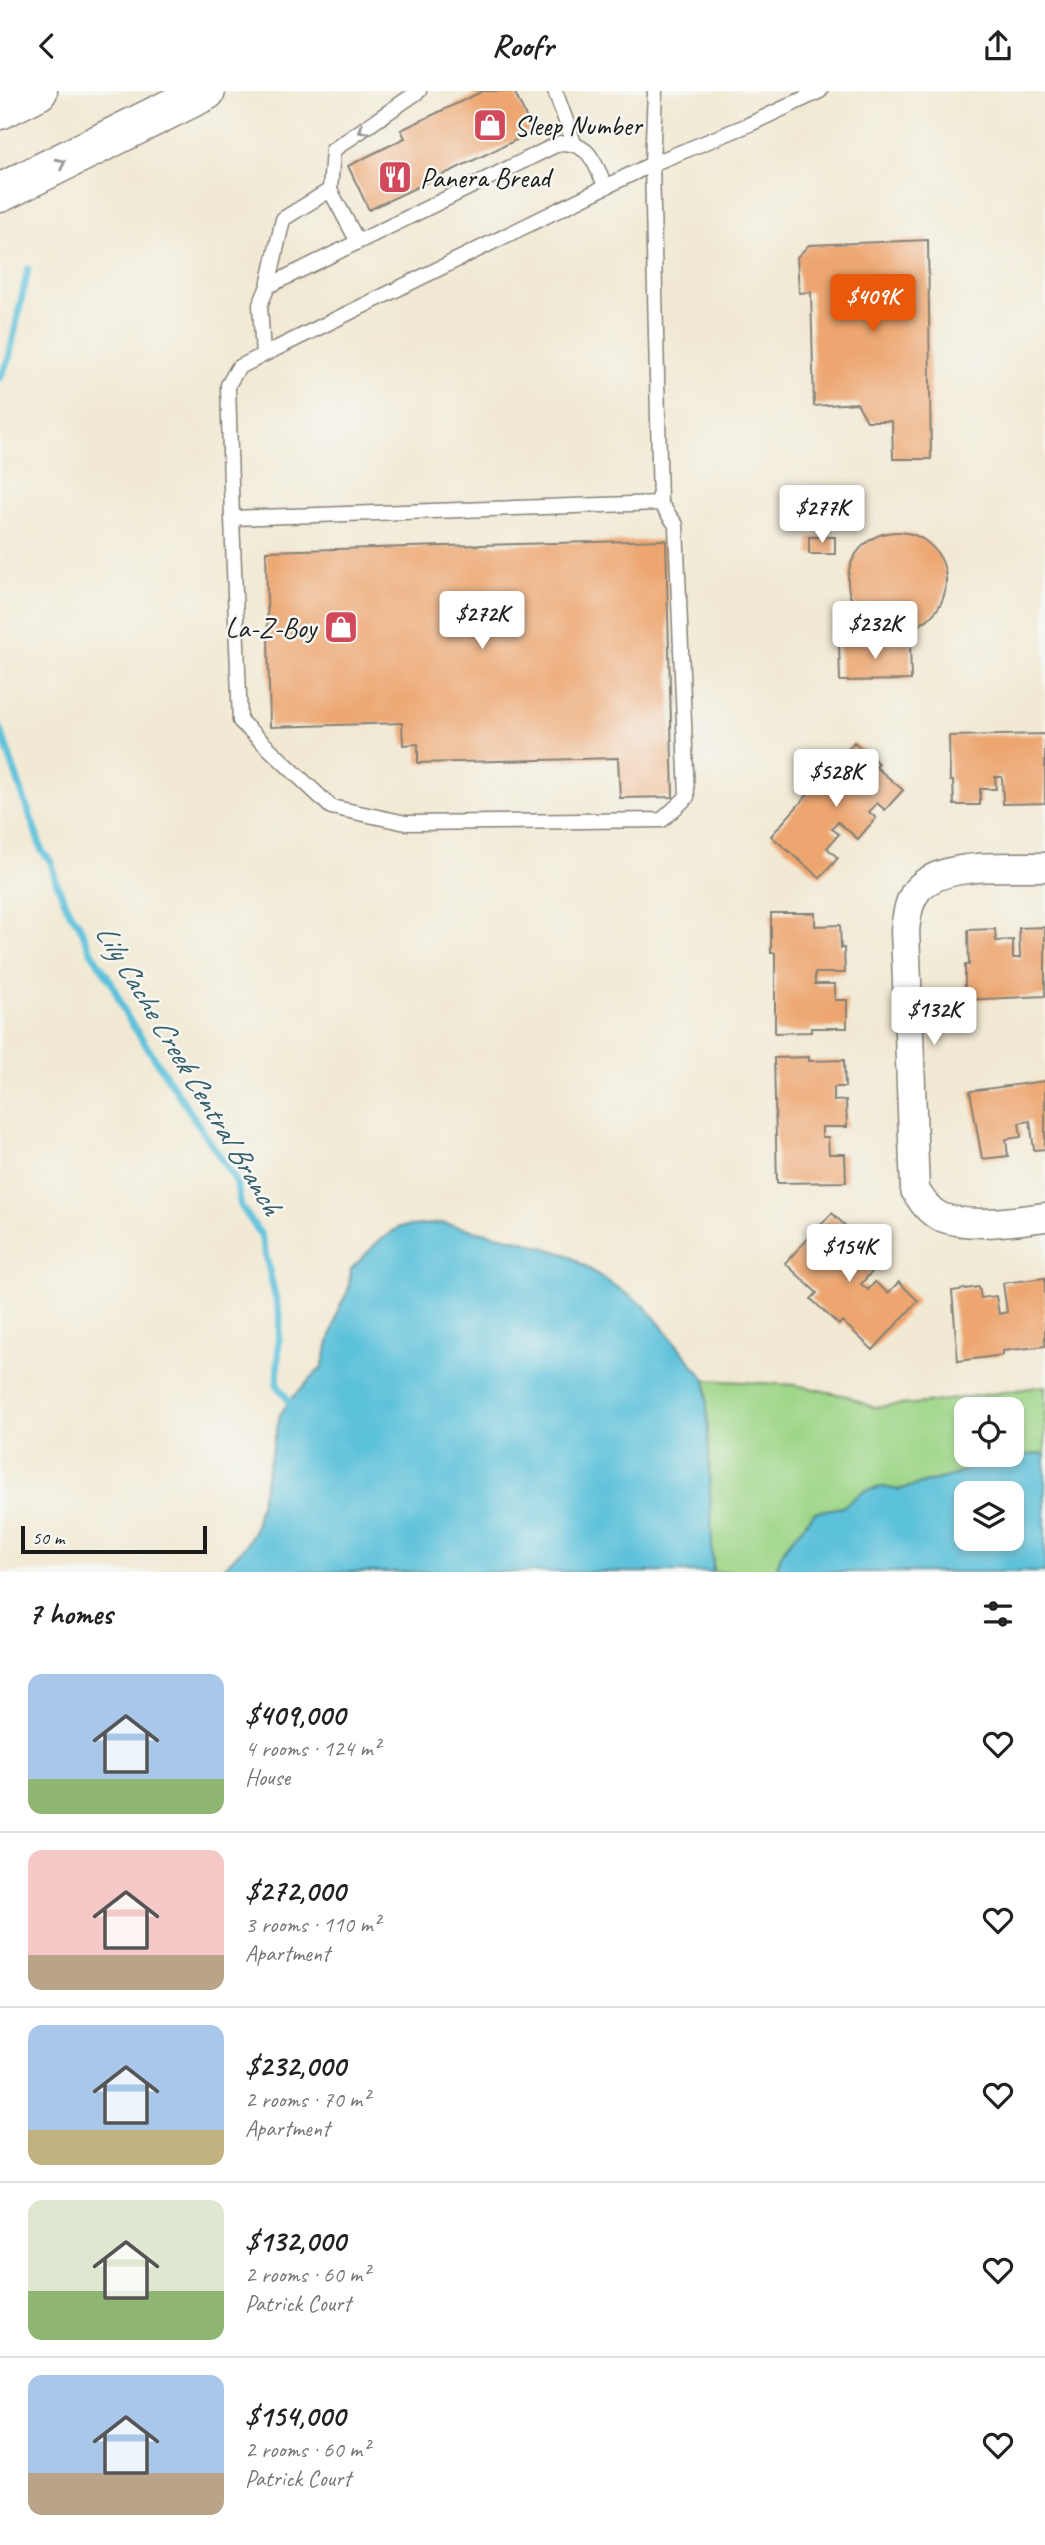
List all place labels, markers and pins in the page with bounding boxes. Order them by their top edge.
shop icon: Sleep Number [471,106,509,144]
place label: Sleep Number [514,108,644,143]
restaurant icon: Panera Bread [376,158,414,196]
place label: Panera Bread [420,160,554,195]
pin: $409K [824,275,922,334]
pin: $277K [773,485,871,545]
pin: $272K [433,591,531,651]
pin: $232K [826,601,924,661]
shop icon: La-Z-Boy [322,608,360,646]
place label: La-Z-Boy [225,610,318,645]
pin: $528K [787,749,885,809]
pin: $132K [885,988,983,1047]
pin: $154K [800,1225,898,1284]

